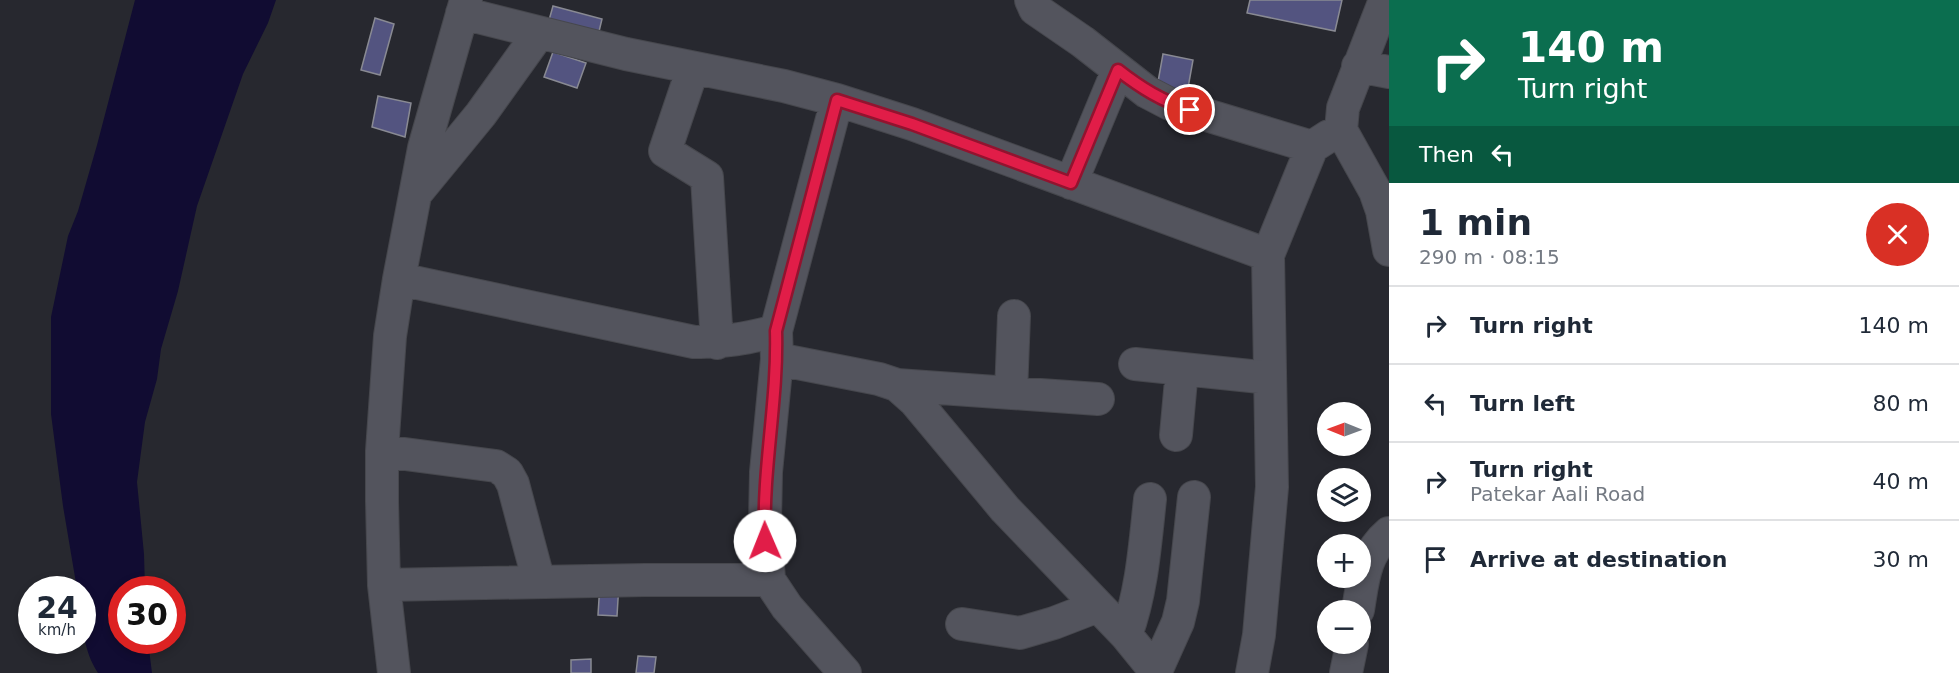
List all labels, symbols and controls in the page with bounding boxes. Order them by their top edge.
text: 140 m [1518,23,1664,72]
icon: right [1419,24,1497,102]
text: Turn right [1518,73,1647,104]
pin [1164,84,1215,135]
icon: arrive [1173,93,1206,126]
icon: left [1486,138,1519,171]
text: Then [1419,142,1474,167]
text: 1 min [1419,202,1532,243]
button: close [1866,203,1929,266]
text: 290 m · 08:15 [1419,245,1560,269]
icon: right [1419,309,1452,342]
text: Turn right [1470,313,1593,338]
text: 140 m [1859,313,1929,338]
icon: left [1419,387,1452,420]
text: Turn left [1470,391,1575,416]
text: 80 m [1873,391,1929,416]
north arrow [1317,402,1371,456]
map controls [1317,402,1371,654]
text: Turn right [1470,457,1593,482]
icon: right [1419,465,1452,498]
button: layers [1317,468,1371,522]
text: 40 m [1873,469,1929,494]
text: Patekar Aali Road [1470,482,1645,506]
position arrow [733,509,797,573]
button: + [1317,534,1371,588]
icon: arrive [1419,543,1452,576]
text: Arrive at destination [1470,547,1727,572]
text: 30 m [1873,547,1929,572]
speed limit sign: 30 [108,576,186,654]
text: 24 [36,590,78,625]
button: − [1317,600,1371,654]
text: km/h [38,621,76,639]

